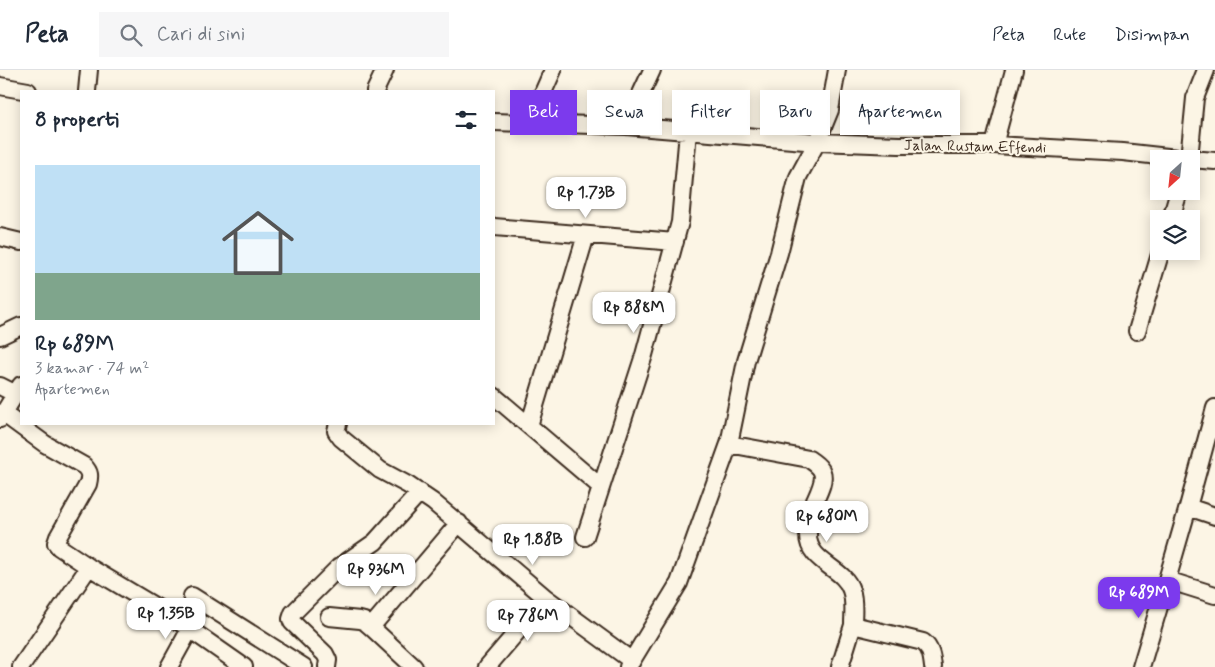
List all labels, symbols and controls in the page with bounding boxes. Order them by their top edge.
search box [99,12,449,57]
text: Peta [25,19,69,50]
icon: search [117,21,145,49]
text: Cari di sini [157,22,245,47]
text: Peta [992,23,1025,47]
text: Rute [1053,23,1086,47]
text: Disimpan [1114,23,1190,47]
chip: Beli [510,90,577,135]
chip: Sewa [587,90,662,135]
chip: Filter [672,90,750,135]
chip: Baru [760,90,830,135]
chip: Apartemen [840,90,960,135]
text: 8 properti [35,106,119,134]
icon: filters [452,106,480,134]
street label: Jalan Rustam Effendi [904,136,1046,158]
north arrow [1150,150,1200,200]
map controls [1150,150,1200,260]
pin: Rp 1.73B [534,176,638,219]
text: Rp 1.73B [557,182,615,203]
icon: home [213,198,303,288]
button: layers [1150,210,1200,260]
pin: Rp 888M [588,292,680,334]
text: Rp 888M [603,297,665,318]
text: Rp 689M [35,330,114,358]
text: 3 kamar · 74 m² [35,358,149,379]
text: Apartemen [35,379,110,400]
pin: Rp 680M [781,500,873,543]
text: Rp 680M [796,506,858,527]
pin: Rp 1.88B [481,524,585,566]
text: Rp 1.88B [503,529,563,550]
pin: Rp 936M [330,554,422,596]
text: Rp 936M [348,559,404,580]
pin: Rp 689M [1093,576,1185,619]
text: Rp 689M [1109,582,1169,603]
pin: Rp 1.35B [114,598,218,640]
pin: Rp 786M [482,600,574,642]
text: Rp 1.35B [137,603,195,624]
text: Rp 786M [498,605,558,626]

